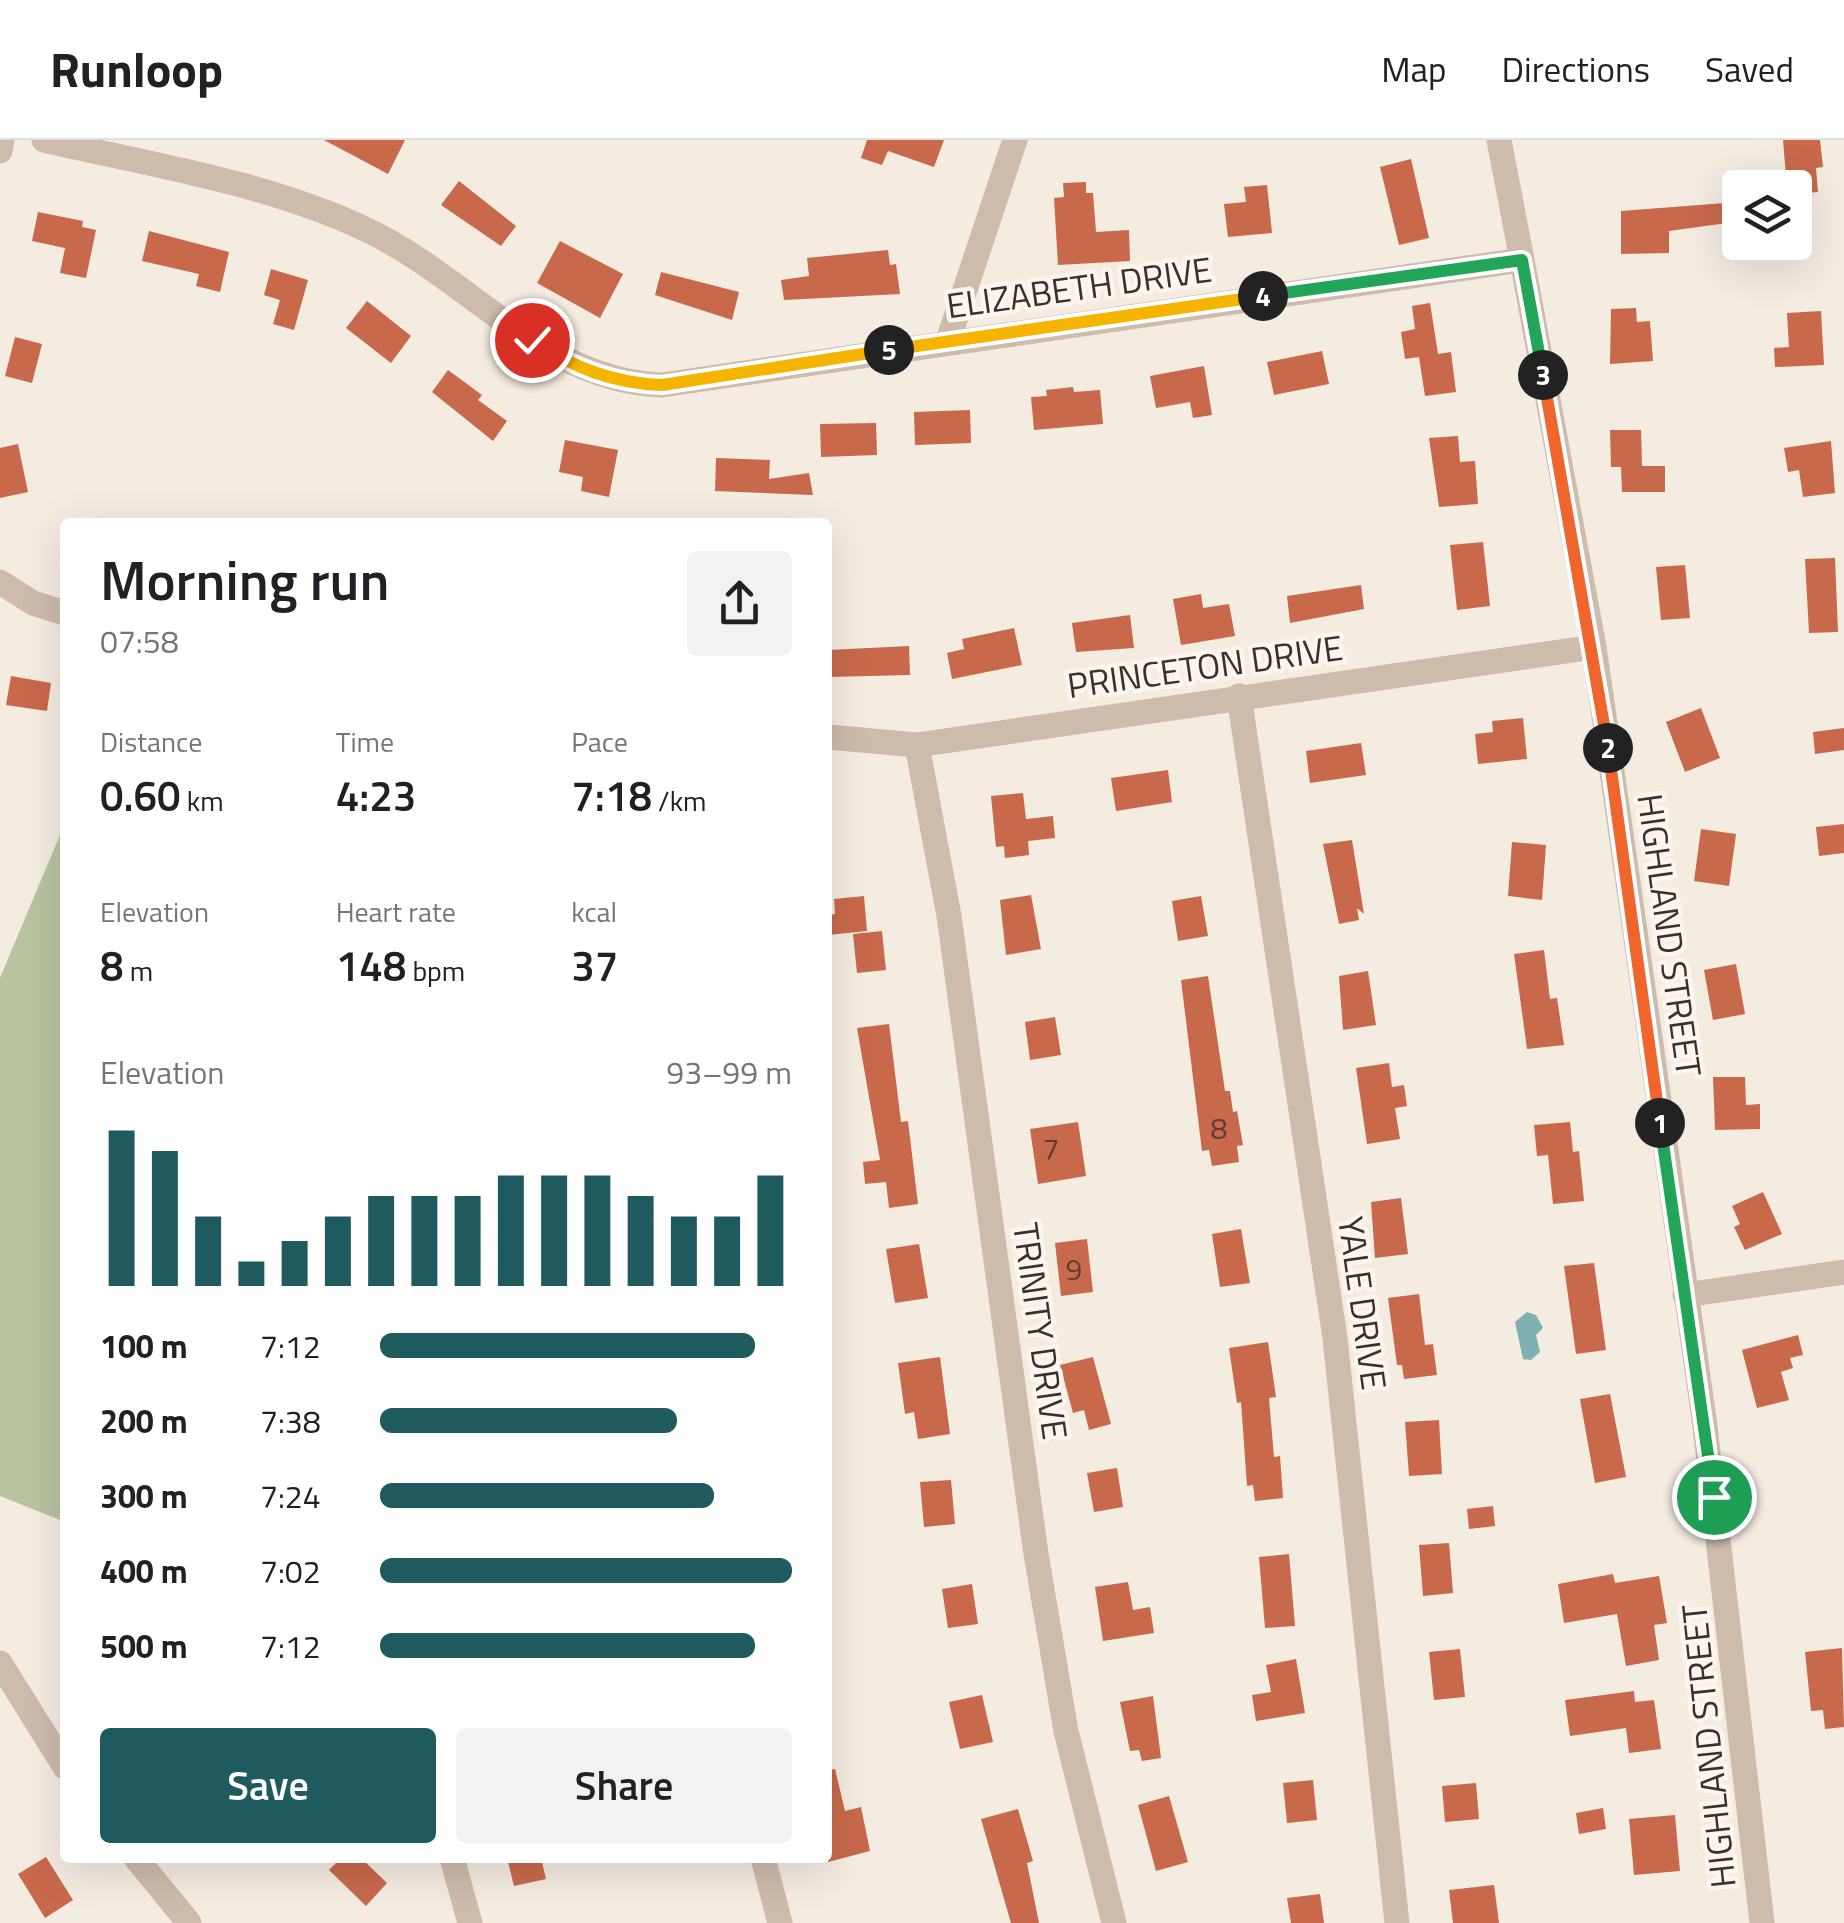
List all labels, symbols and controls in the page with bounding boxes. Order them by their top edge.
text: Runloop [50,33,223,106]
text: Map [1381,42,1447,96]
text: Directions [1502,42,1650,96]
text: Saved [1705,42,1794,96]
map controls [1722,170,1812,260]
button: layers [1722,170,1812,260]
street label: ELIZABETH DRIVE [943,242,1215,332]
pin: 4 [1238,271,1288,321]
text: 4 [1255,274,1271,317]
pin [490,298,575,383]
icon: check [505,313,560,368]
pin: 5 [864,325,914,375]
text: 5 [881,328,897,371]
pin: 3 [1518,350,1568,400]
text: 3 [1535,353,1551,396]
text: Morning run [100,538,389,621]
button: share [687,551,792,656]
text: 07:58 [100,617,179,665]
street label: PRINCETON DRIVE [1064,620,1346,712]
text: Distance [100,720,202,763]
text: Time [336,720,394,763]
text: Pace [571,720,628,763]
pin: 2 [1583,723,1633,773]
text: 2 [1600,726,1616,769]
text: 0.60 [100,763,181,827]
text: 4:23 [336,763,416,827]
text: 7:18 [571,763,652,827]
text: km [181,779,224,822]
text: /km [652,779,706,822]
street label: HIGHLAND STREET [1623,790,1717,1080]
text: Elevation [100,890,209,933]
text: Heart rate [336,890,456,933]
text: kcal [571,890,617,933]
text: 8 [100,933,124,997]
text: 148 [336,933,406,997]
text: 37 [571,933,618,997]
text: m [124,949,153,992]
text: bpm [406,949,465,992]
text: Elevation [100,1048,224,1096]
text: 93–99 m [666,1048,792,1096]
pin: 1 [1635,1098,1685,1148]
text: 1 [1652,1101,1668,1144]
house number: 8 [1211,1105,1227,1151]
house number: 7 [1043,1125,1059,1171]
street label: YALE DRIVE [1324,1213,1402,1393]
street label: TRINITY DRIVE [999,1219,1083,1443]
house number: 9 [1066,1246,1082,1292]
text: 100 m [100,1322,188,1370]
text: 7:12 [260,1322,321,1370]
text: 200 m [100,1397,188,1445]
text: 7:38 [260,1397,321,1445]
pin [1672,1455,1757,1540]
icon: arrive [1687,1470,1742,1525]
text: 300 m [100,1472,188,1520]
text: 7:24 [260,1472,321,1520]
text: 400 m [100,1547,188,1595]
text: 7:02 [260,1547,321,1595]
street label: HIGHLAND STREET [1666,1601,1750,1891]
text: 500 m [100,1622,188,1670]
text: 7:12 [260,1622,321,1670]
button: Save [100,1728,436,1843]
button: Share [456,1728,792,1843]

